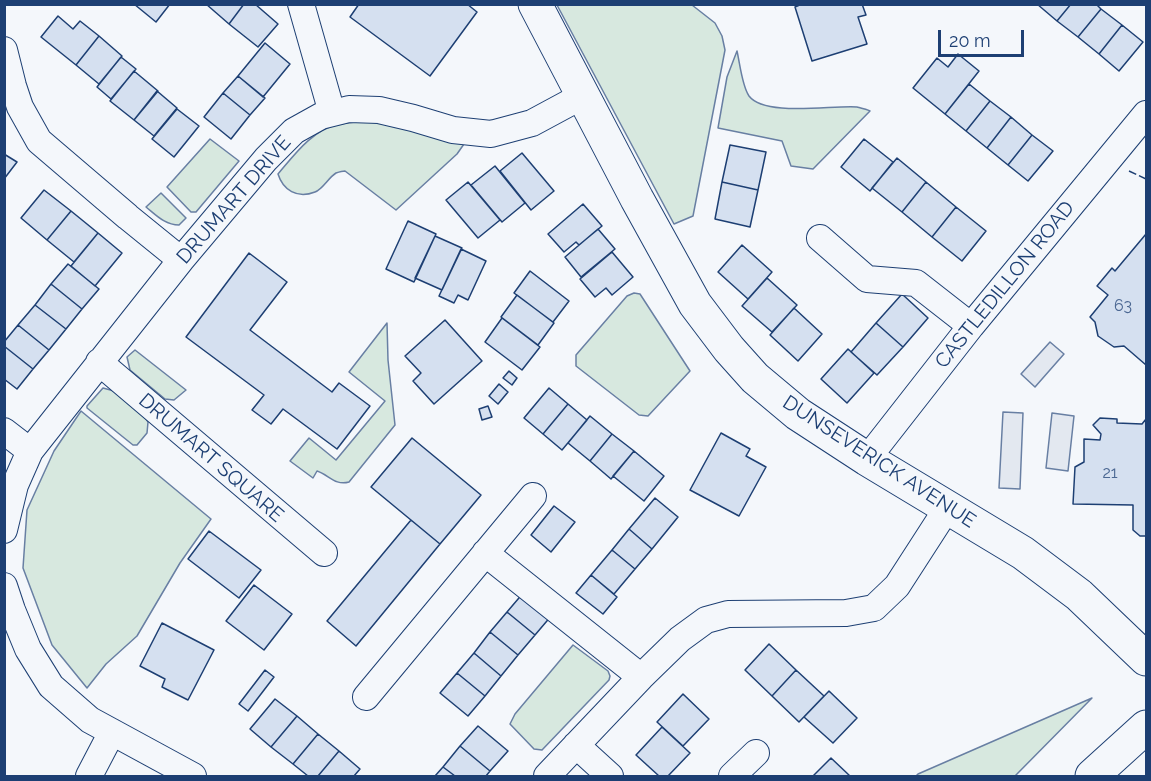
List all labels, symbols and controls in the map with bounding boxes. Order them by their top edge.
scale bar [941,18,1026,56]
text: 20 m [949,30,991,51]
street label: DRUMART DRIVE [172,131,296,269]
street label: CASTLEDILLON ROAD [930,197,1080,373]
house number: 63 [1114,296,1132,316]
street label: DRUMART SQUARE [134,389,288,527]
street label: DUNSEVERICK AVENUE [778,391,980,533]
house number: 21 [1102,463,1118,483]

